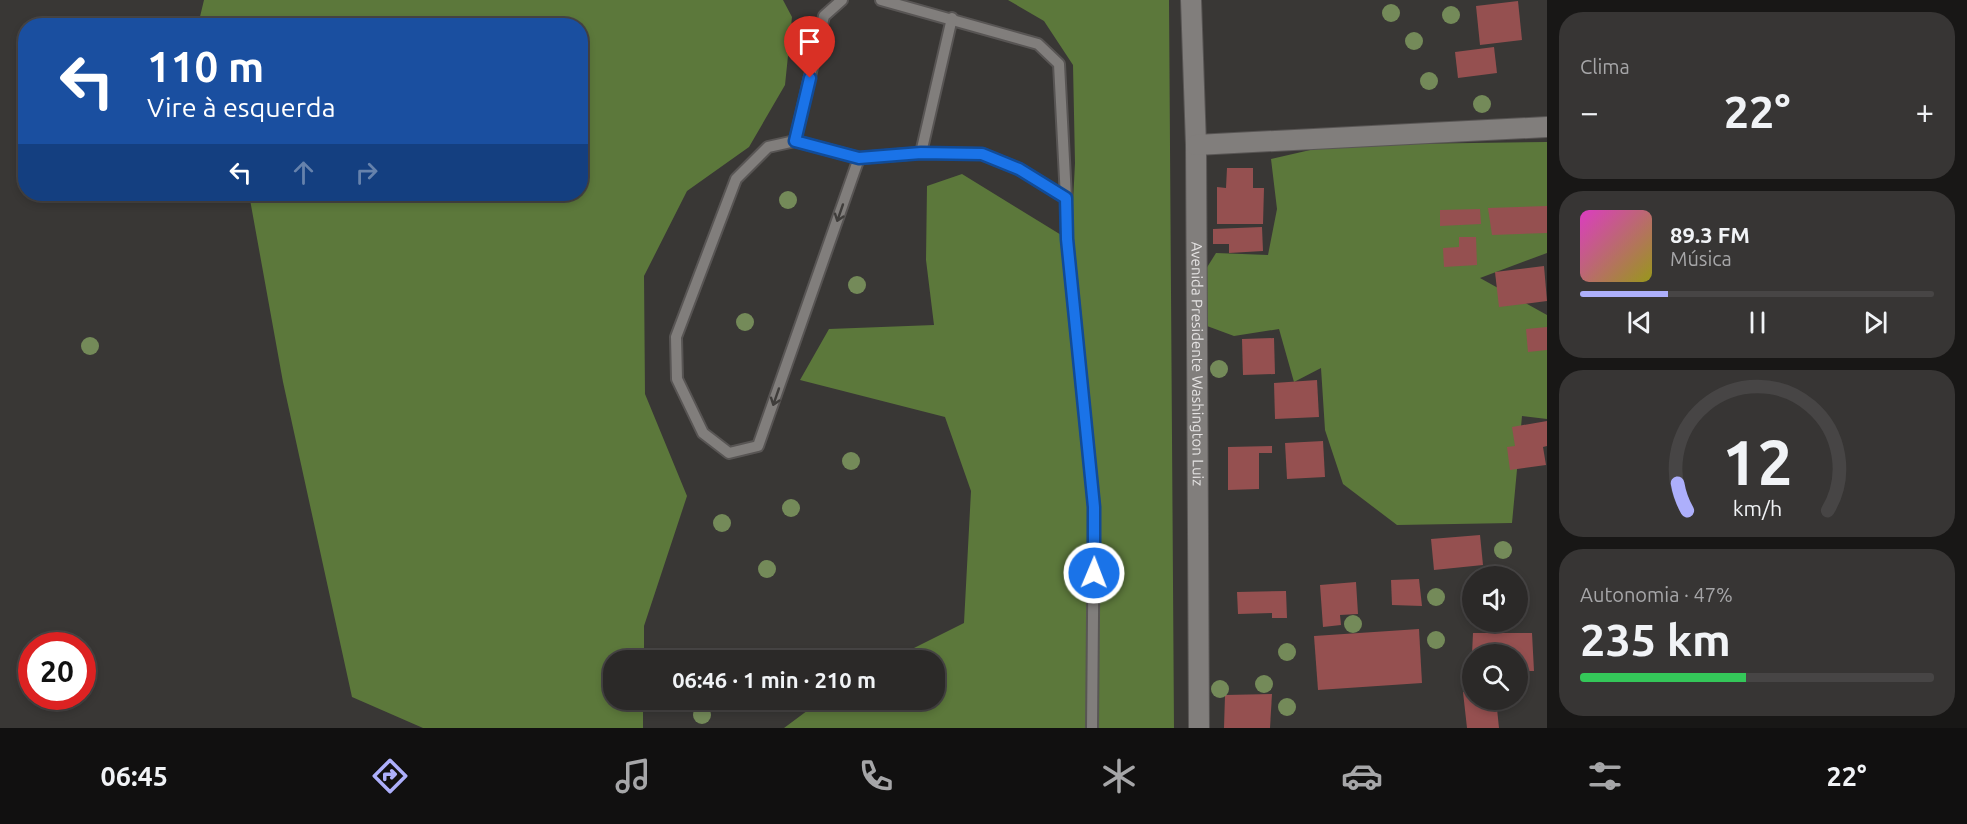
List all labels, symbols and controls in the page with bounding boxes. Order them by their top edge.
pin [784,16,835,78]
icon: arrive [793,25,826,58]
icon: left [48,42,126,120]
text: 110 m [147,43,264,90]
text: Clima [1580,55,1630,78]
text: 22° [1724,86,1790,137]
text: Vire à esquerda [147,92,336,122]
text: − [1580,93,1599,130]
text: + [1915,93,1934,130]
icon: left [224,156,257,189]
icon: ahead [287,156,320,189]
icon: right [350,156,383,189]
one-way arrow [833,203,844,222]
text: 89.3 FM [1670,222,1750,247]
street label: Avenida Presidente Washington Luiz [1188,242,1207,486]
text: Música [1670,247,1732,270]
icon: previous [1623,306,1656,339]
icon: pause [1741,306,1774,339]
icon: next [1859,306,1892,339]
one-way arrow [769,387,780,406]
text: 12 [1722,427,1792,497]
text: km/h [1732,496,1782,520]
position arrow [1062,541,1126,605]
map controls [1462,566,1528,710]
button: sound [1462,566,1528,632]
text: Autonomia · 47% [1580,583,1733,606]
text: 235 km [1580,614,1731,665]
speed limit sign: 20 [18,632,96,710]
button: search [1462,644,1528,710]
text: 06:46 · 1 min · 210 m [672,667,876,692]
icon: directions [369,755,411,797]
icon: music [612,755,654,797]
icon: phone [855,755,897,797]
icon: climate [1098,755,1140,797]
icon: car [1341,755,1383,797]
icon: filters [1584,755,1626,797]
text: 06:45 [100,761,168,791]
text: 22° [1826,761,1866,791]

